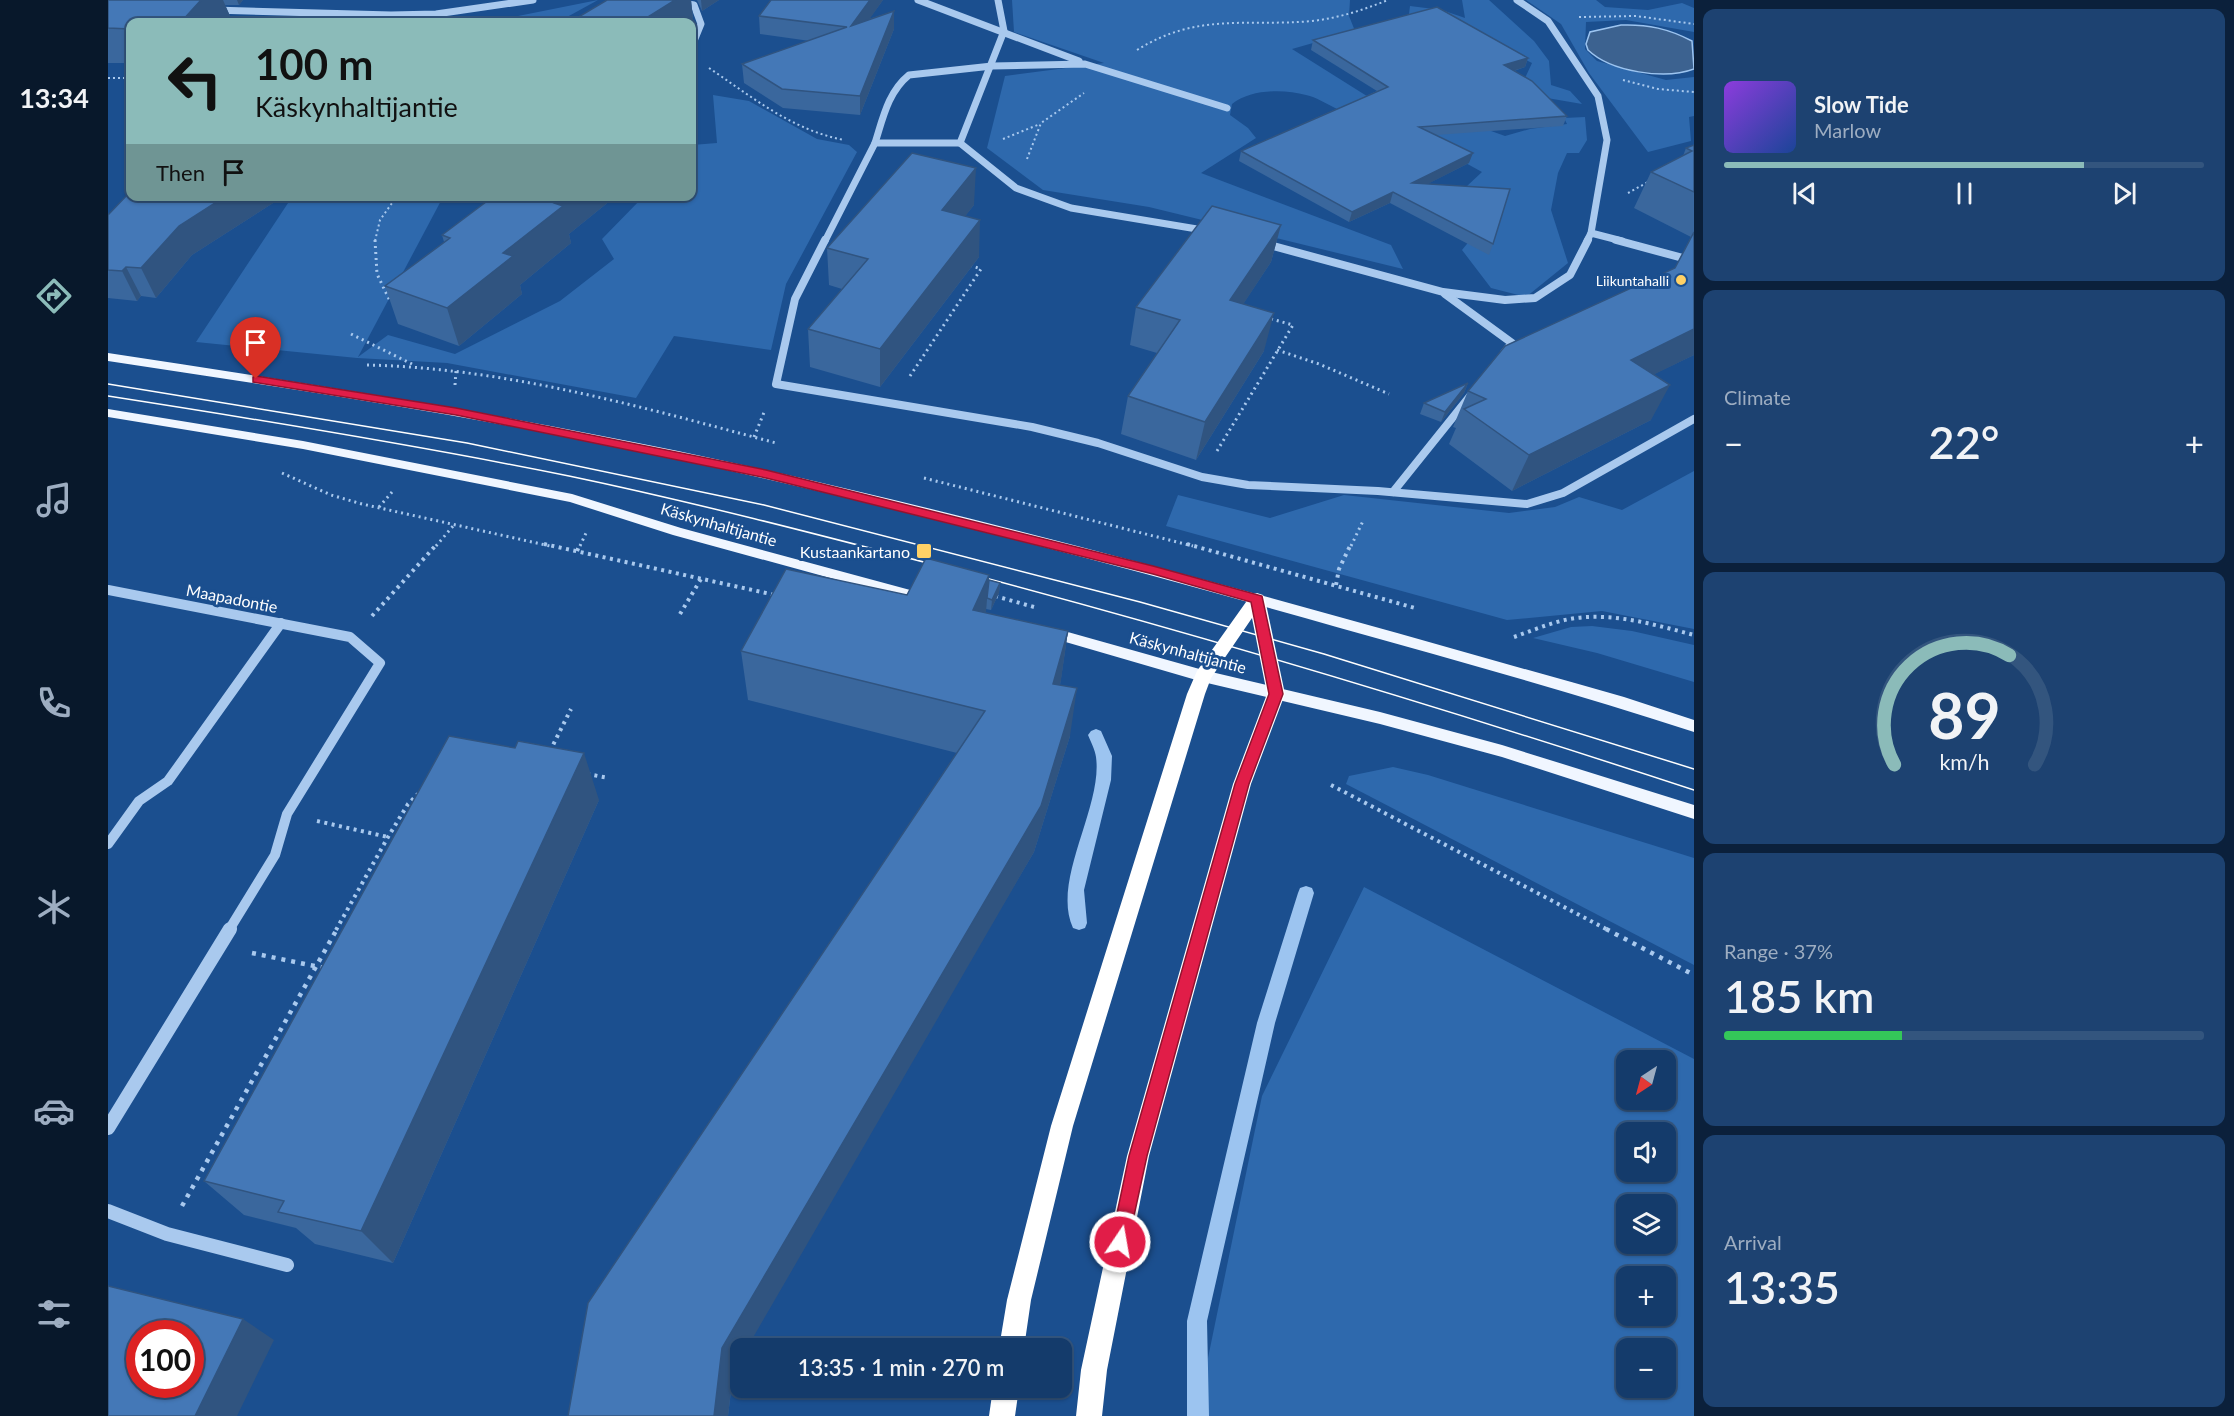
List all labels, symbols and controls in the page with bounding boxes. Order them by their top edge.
text: 100 m [255,39,373,89]
icon: left [156,42,234,120]
text: 13:34 [19,81,89,114]
text: Käskynhaltijantie [255,90,458,123]
text: Slow Tide [1814,91,1909,118]
text: Marlow [1814,118,1881,142]
icon: arrive [217,156,250,189]
text: Then [156,159,205,186]
icon: previous [1788,177,1821,210]
icon: pause [1948,177,1981,210]
icon: next [2108,177,2141,210]
place label: Liikuntahalli [1596,272,1669,289]
marker: Liikuntahalli [1674,273,1688,287]
icon: directions [33,275,75,317]
pin [230,317,281,379]
icon: arrive [239,326,272,359]
text: Climate [1724,385,1791,409]
text: 22° [1929,415,1999,469]
text: − [1724,423,1743,463]
text: + [2185,423,2204,463]
icon: music [33,479,75,521]
street label: Käskynhaltijantie [659,498,779,550]
place label: Kustaankartano [800,542,910,561]
marker: Kustaankartano [915,542,933,560]
street label: Maapadontie [185,580,279,616]
street label: Käskynhaltijantie [1128,627,1248,677]
text: 89 [1928,677,2000,752]
icon: phone [33,682,75,724]
text: km/h [1939,749,1989,775]
icon: climate [33,886,75,928]
text: Range · 37% [1724,939,1833,963]
text: 185 km [1724,969,1874,1023]
north arrow [1616,1050,1676,1110]
map controls [1616,1050,1676,1398]
icon: car [33,1090,75,1132]
button: sound [1616,1122,1676,1182]
button: layers [1616,1194,1676,1254]
position arrow [1088,1210,1152,1274]
text: Arrival [1724,1230,1782,1254]
text: 13:35 [1724,1260,1840,1314]
button: + [1616,1266,1676,1326]
icon: filters [33,1293,75,1335]
speed limit sign: 100 [126,1320,204,1398]
button: − [1616,1338,1676,1398]
text: 13:35 · 1 min · 270 m [798,1354,1004,1381]

